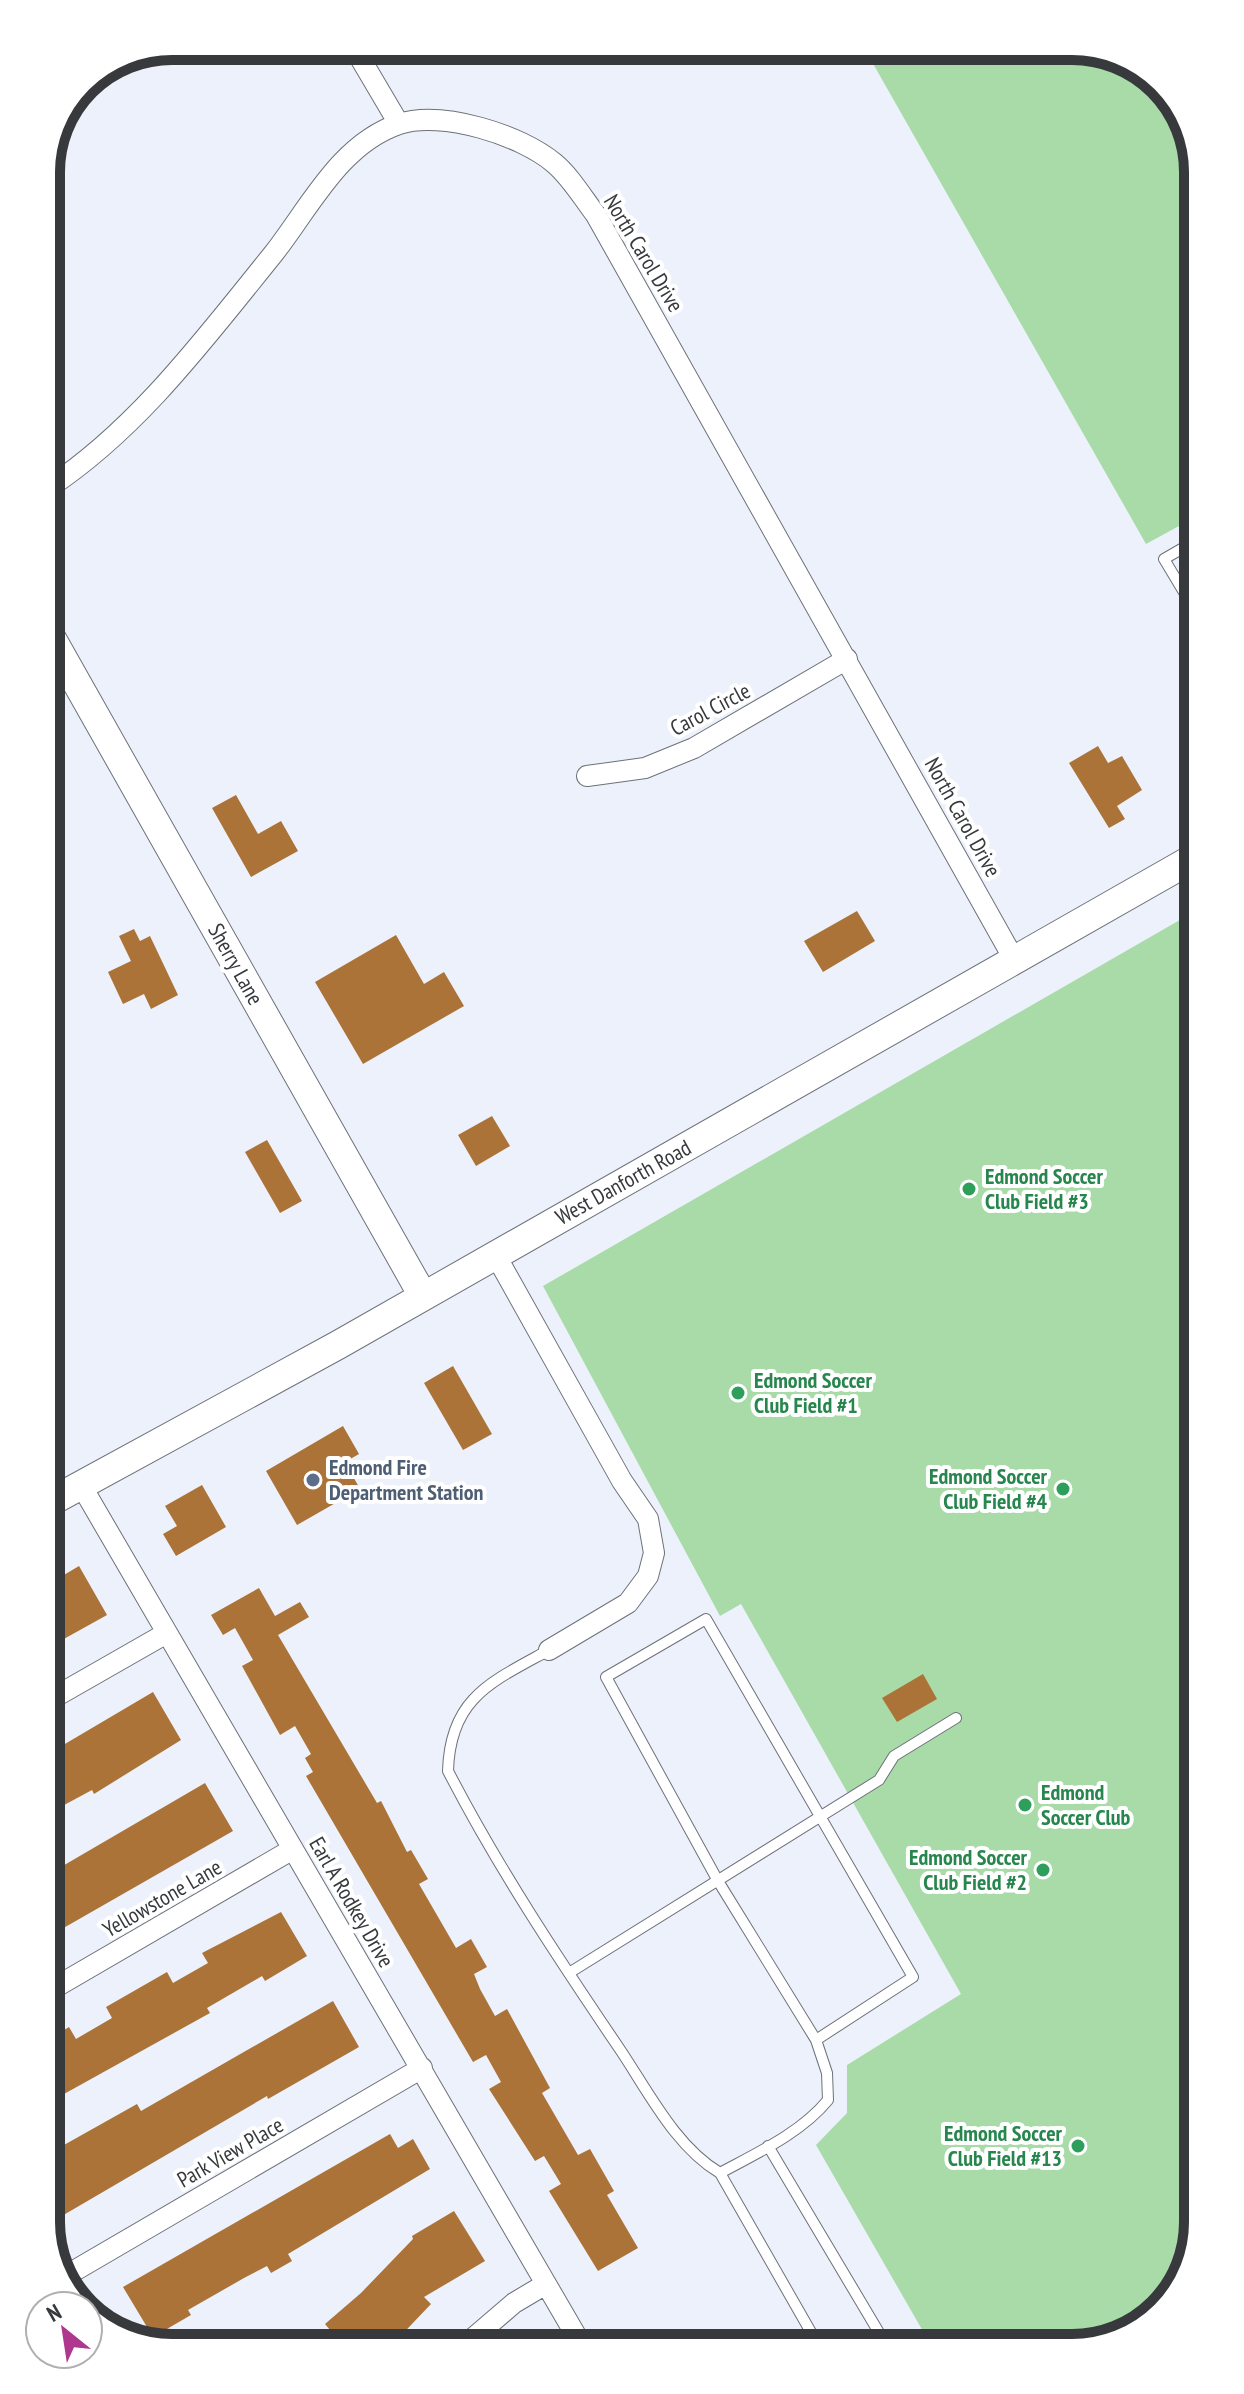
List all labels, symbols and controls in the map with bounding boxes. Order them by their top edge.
street label: North Carol Drive [598,189,690,317]
street label: Carol Circle [665,676,755,742]
street label: North Carol Drive [919,752,1007,882]
street label: Sherry Lane [202,918,270,1010]
street label: West Danforth Road [550,1133,696,1231]
place label: Edmond Soccer Club Field #3 [985,1162,1103,1215]
marker: Edmond Soccer Club Field #3 [960,1180,978,1198]
place label: Edmond Soccer Club Field #1 [754,1366,872,1419]
marker: Edmond Soccer Club Field #1 [729,1384,747,1402]
place label: Edmond Fire Department Station [329,1453,484,1506]
place label: Edmond Soccer Club Field #4 [929,1462,1048,1515]
marker: Edmond Fire Department Station [304,1471,322,1489]
marker: Edmond Soccer Club Field #4 [1054,1480,1072,1498]
place label: Edmond Soccer Club [1041,1778,1131,1831]
marker: Edmond Soccer Club [1016,1796,1034,1814]
street label: Earl A Rodkey Drive [303,1832,401,1972]
place label: Edmond Soccer Club Field #2 [909,1843,1028,1896]
street label: Yellowstone Lane [98,1853,226,1943]
marker: Edmond Soccer Club Field #2 [1034,1861,1052,1879]
street label: Park View Place [172,2110,288,2194]
place label: Edmond Soccer Club Field #13 [944,2119,1063,2172]
marker: Edmond Soccer Club Field #13 [1069,2137,1087,2155]
north arrow [24,2290,104,2370]
text: N [42,2298,66,2328]

